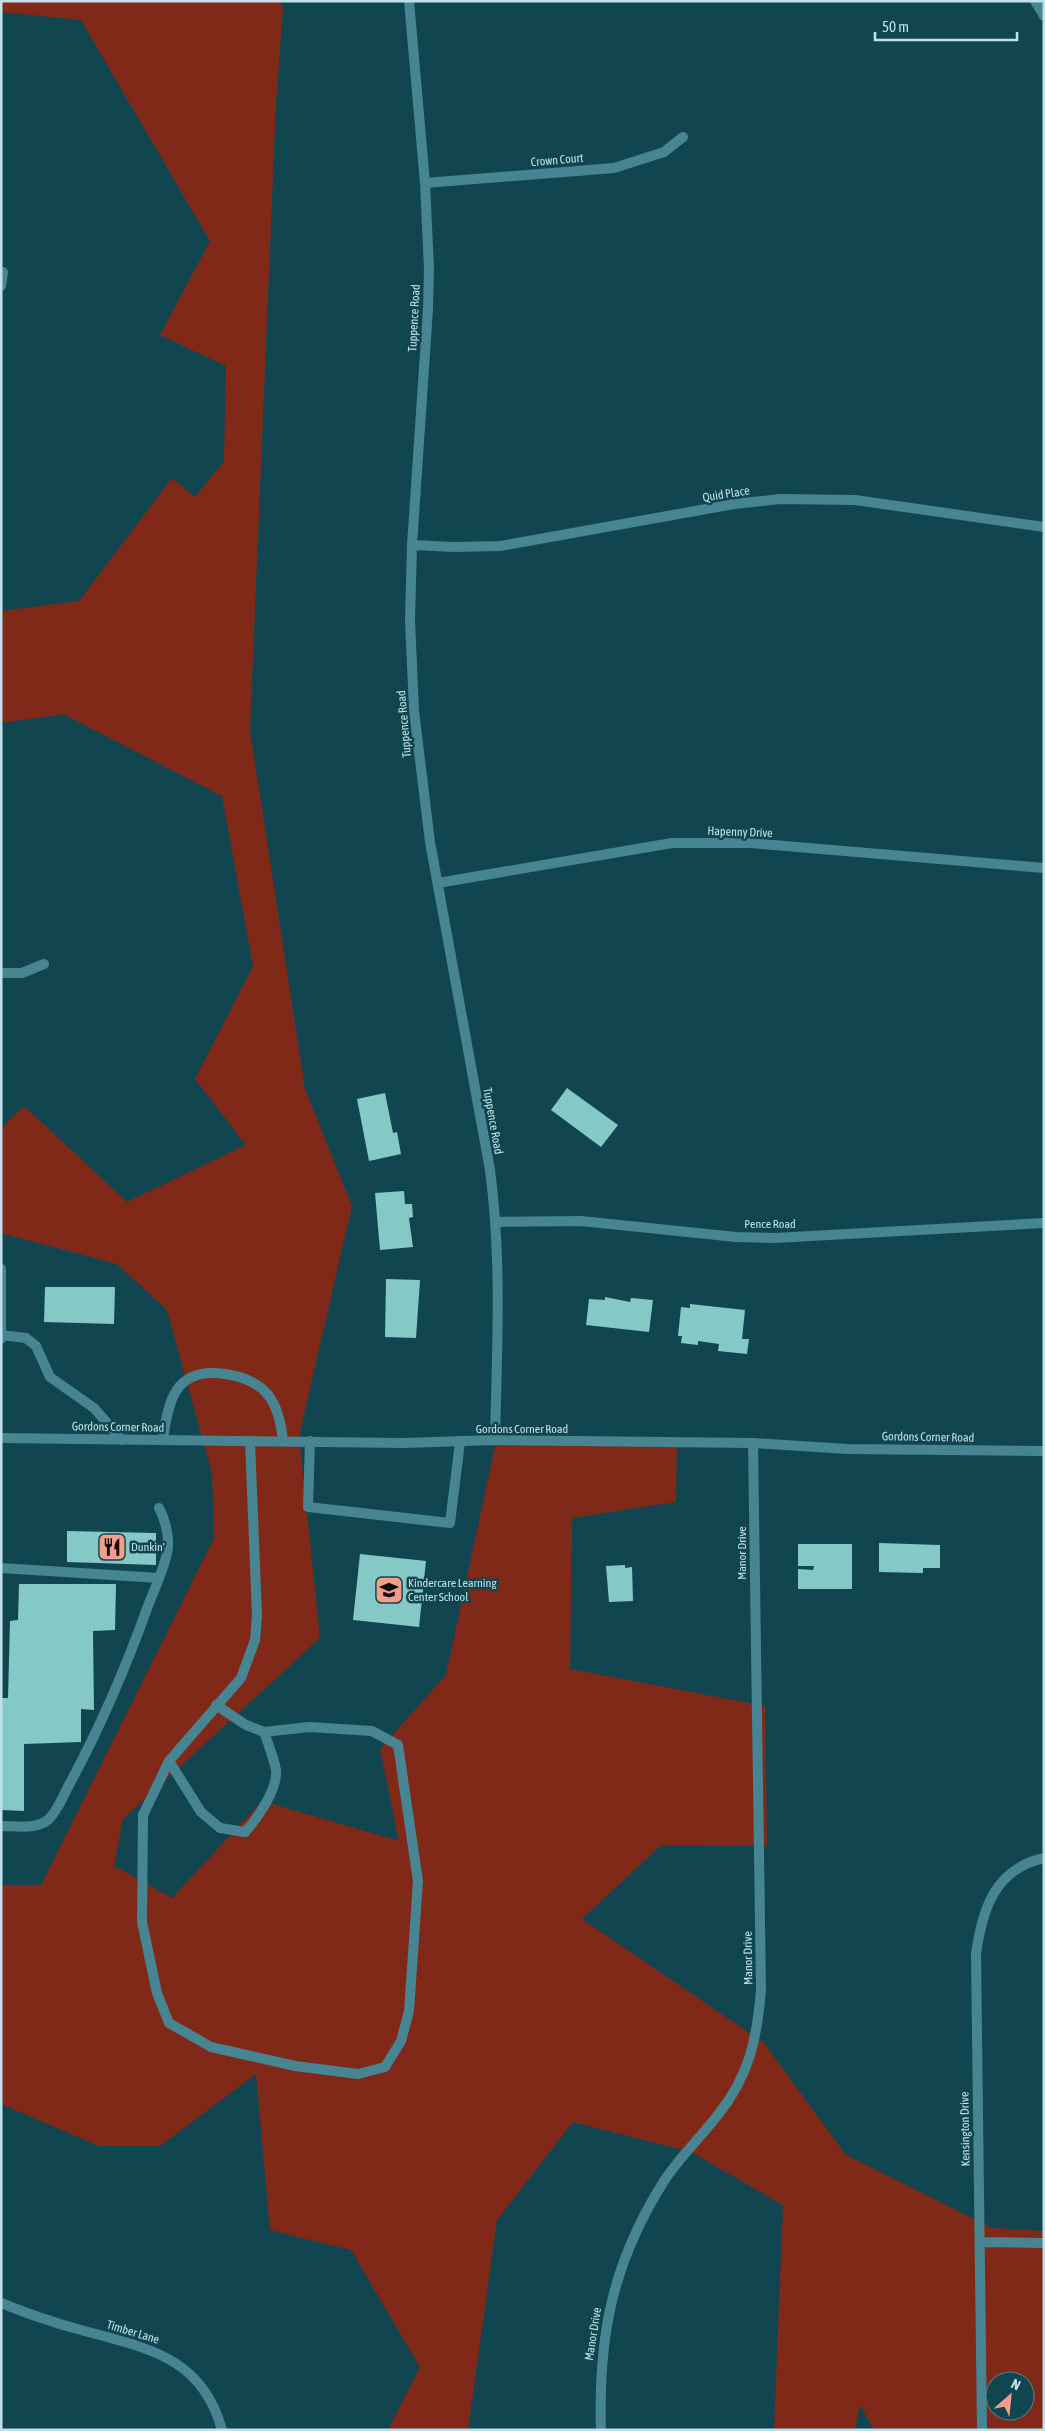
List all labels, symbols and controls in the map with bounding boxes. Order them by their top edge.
scale bar [875,10,1018,42]
text: 50 m [882,18,909,35]
street label: Crown Court [530,151,584,169]
street label: Tuppence Road [405,284,423,352]
street label: Quid Place [701,483,751,505]
street label: Tuppence Road [394,690,414,758]
street label: Hapenny Drive [707,824,773,840]
street label: Tuppence Road [480,1087,506,1155]
street label: Pence Road [744,1217,796,1231]
street label: Gordons Corner Road [72,1419,164,1435]
street label: Gordons Corner Road [476,1422,568,1436]
street label: Gordons Corner Road [882,1429,974,1445]
street label: Manor Drive [735,1526,749,1580]
restaurant icon: Dunkin' [97,1532,127,1562]
place label: Dunkin' [131,1540,165,1554]
school or university icon: Kindercare Learning Center School [374,1575,404,1605]
place label: Kindercare Learning Center School [408,1576,497,1604]
street label: Manor Drive [741,1931,755,1985]
street label: Kensington Drive [957,2092,973,2166]
street label: Manor Drive [582,2306,604,2362]
street label: Timber Lane [105,2317,161,2347]
north arrow [985,2371,1035,2421]
text: N [1009,2375,1023,2393]

